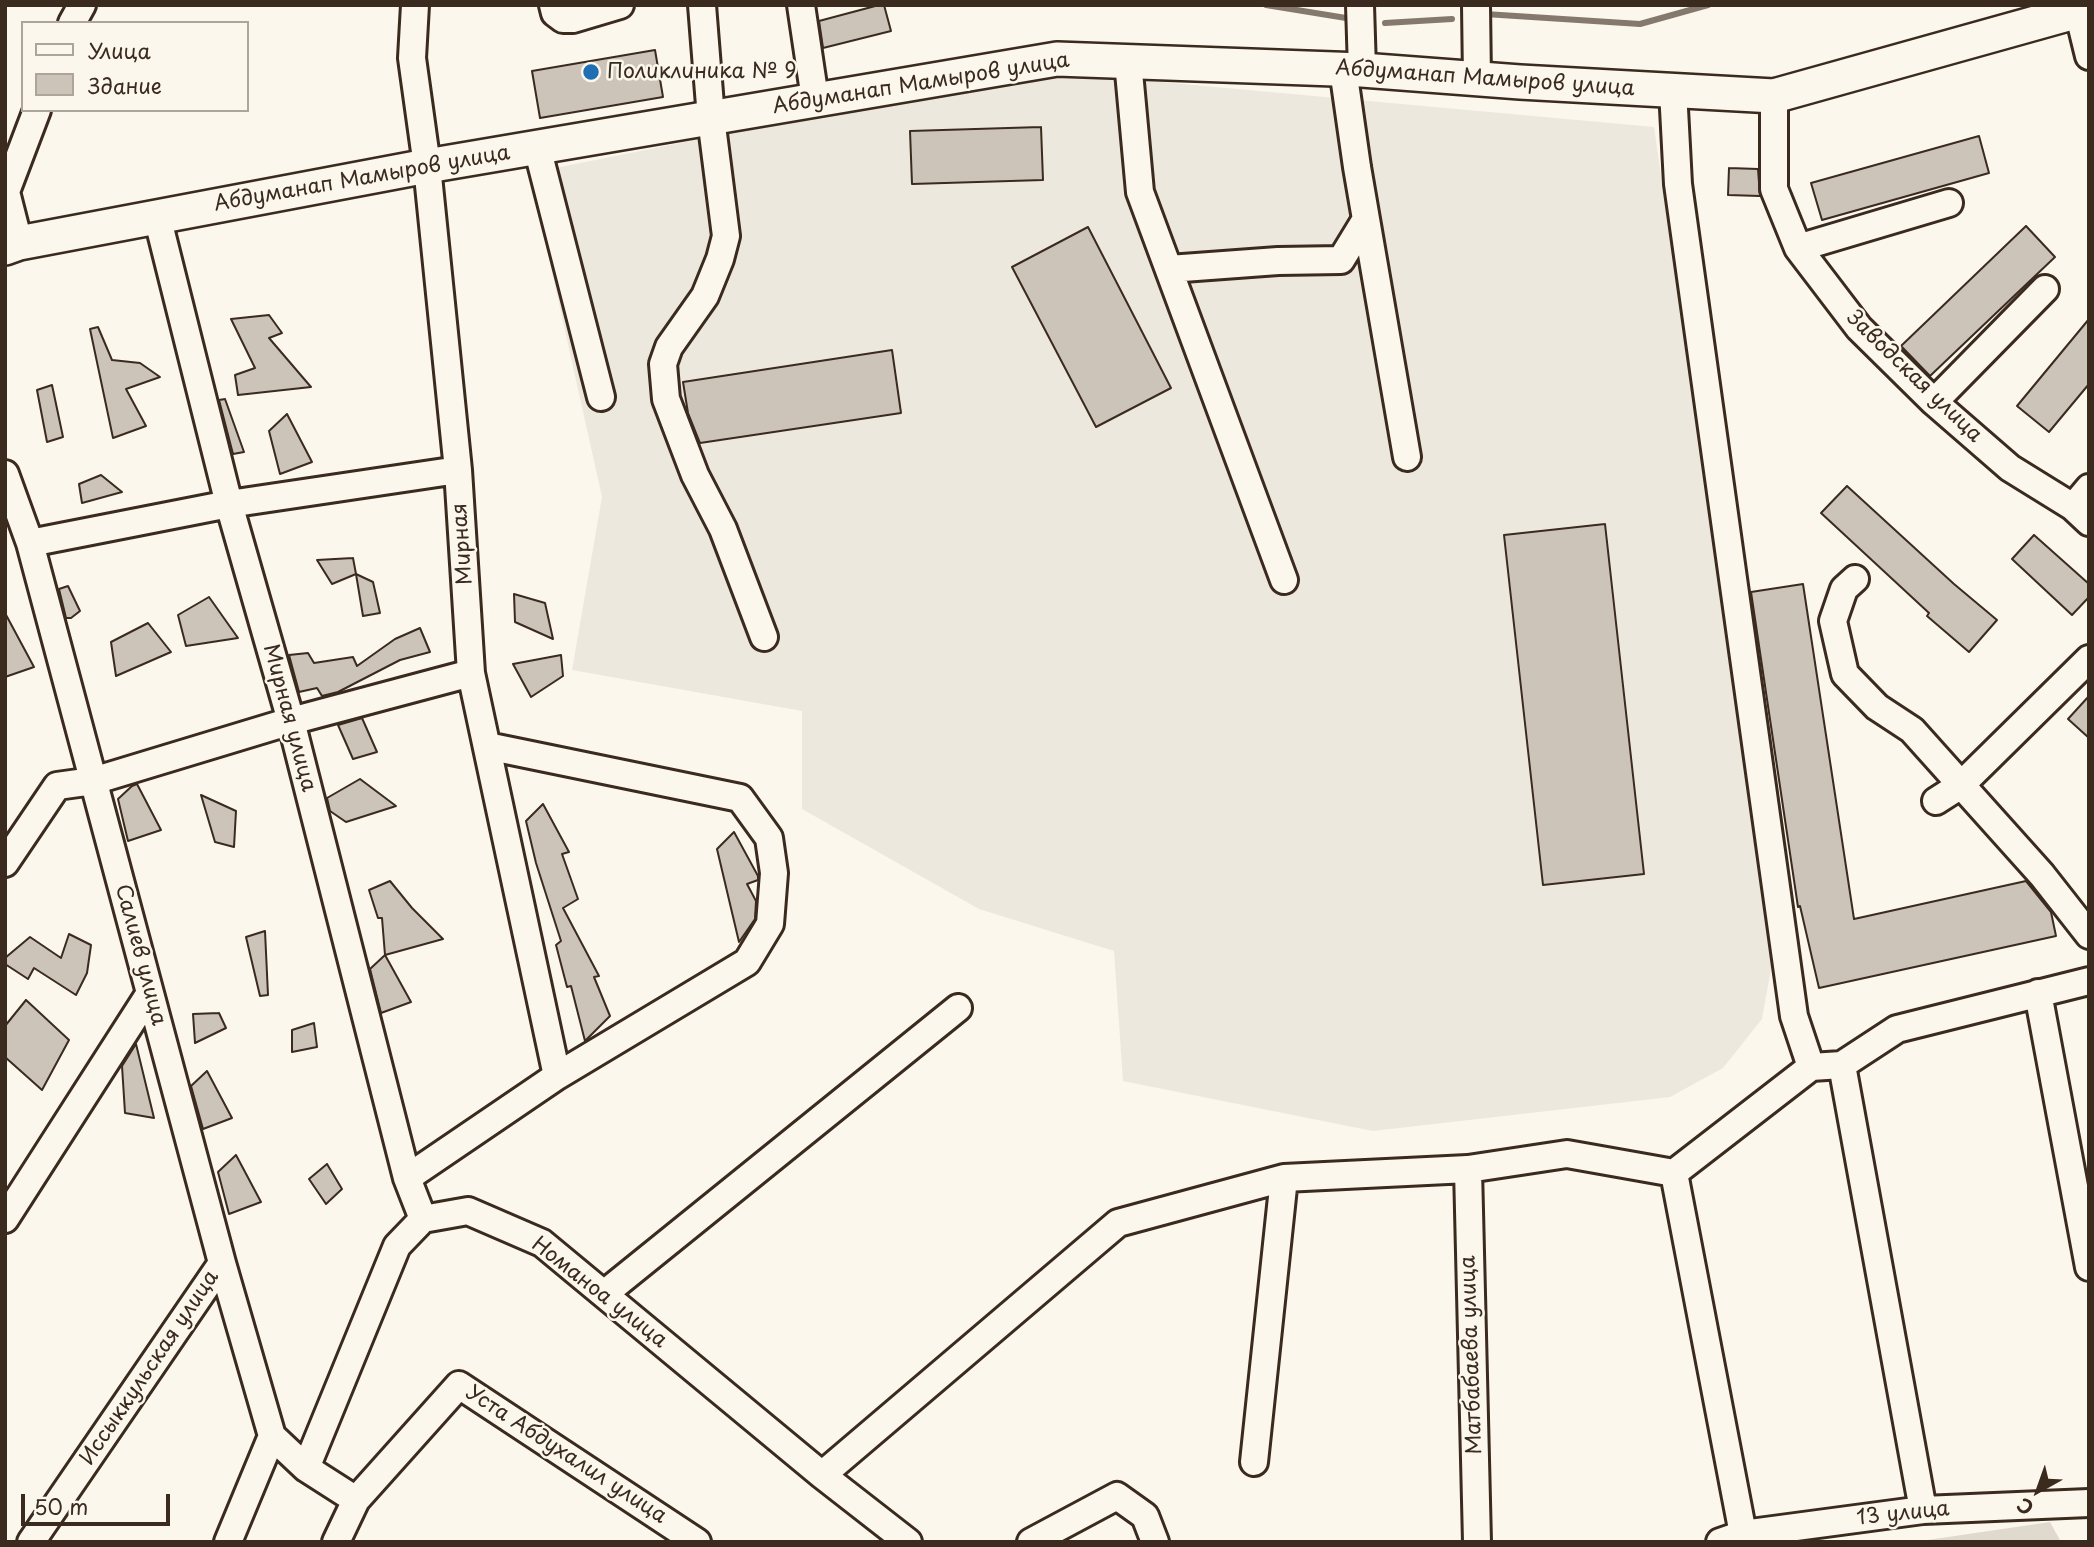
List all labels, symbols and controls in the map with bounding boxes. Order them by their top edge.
legend [21,21,248,112]
text: Улица [88,34,151,66]
street label: Абдуманап Мамыров улица [771,48,1071,120]
street label: Абдуманап Мамыров улица [1335,56,1635,102]
place label: Поликлиника № 9 [607,59,797,85]
marker: Поликлиника № 9 [581,62,601,82]
text: Здание [88,69,162,101]
street label: Абдуманап Мамыров улица [212,141,512,217]
street label: Заводская улица [1841,306,1987,448]
street label: Мирная [448,502,478,586]
street label: Мирная улица [257,641,321,795]
street label: Салиев улица [109,882,171,1028]
street label: Номаноа улица [526,1232,672,1354]
street label: Матбабаева улица [1456,1255,1488,1455]
street label: Иссыккульская улица [75,1266,225,1470]
street label: Уста Абдухалил улица [461,1381,671,1529]
north arrow [2003,1456,2073,1526]
scale bar [24,1480,173,1524]
text: 50 m [34,1490,88,1522]
text: С [2010,1492,2039,1522]
street label: 13 улица [1855,1497,1951,1531]

